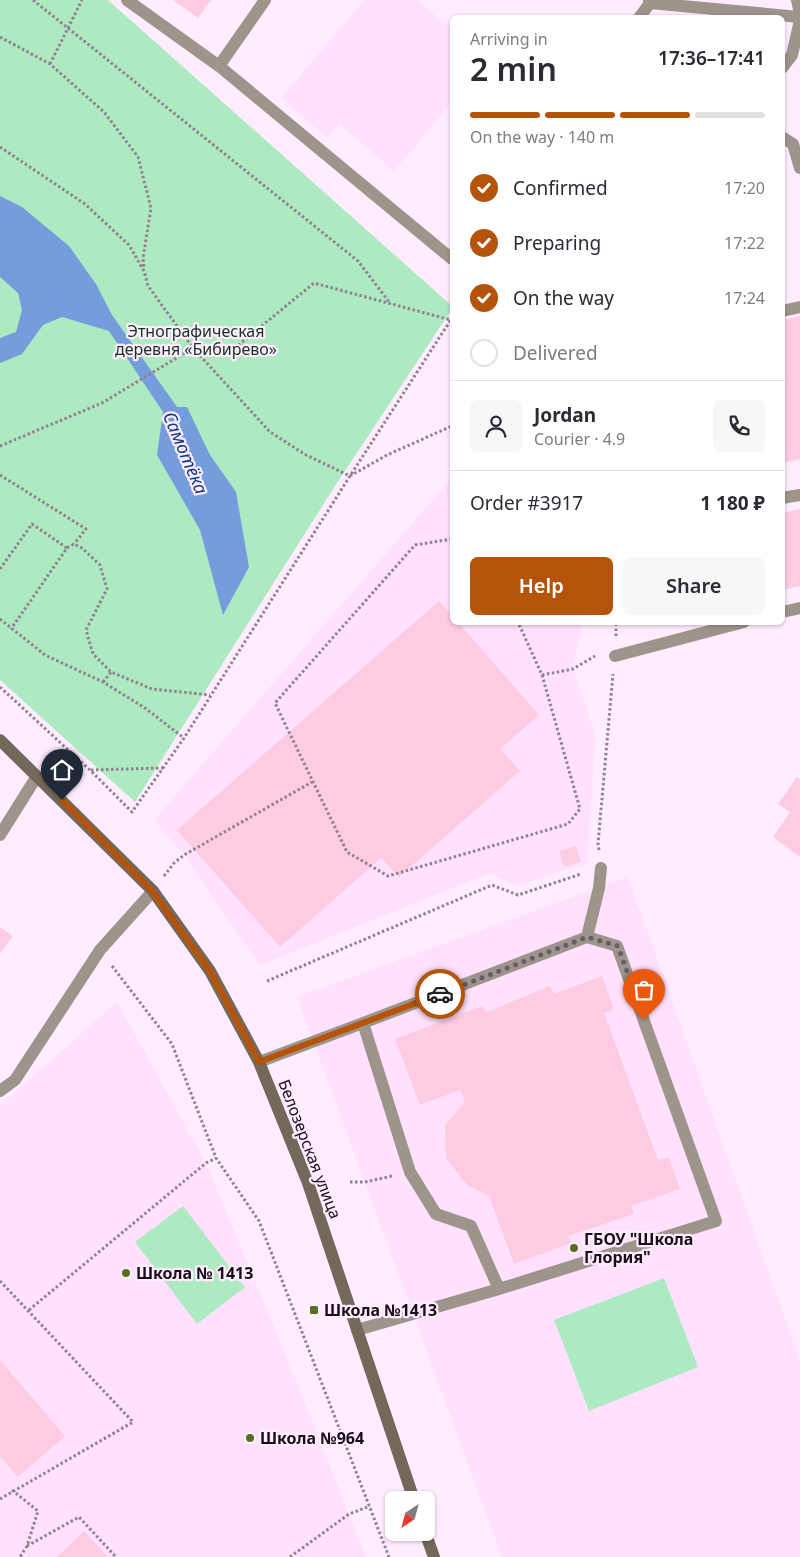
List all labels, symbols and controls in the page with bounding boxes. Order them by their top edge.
text: Arriving in [470,28,548,50]
text: 17:36–17:41 [658,45,765,71]
text: 2 min [470,47,557,90]
text: On the way · 140 m [470,126,614,148]
icon: check [470,174,498,202]
text: Confirmed [513,175,608,201]
text: 17:20 [724,177,765,199]
icon: check [470,229,498,257]
text: Preparing [513,230,601,256]
text: 17:22 [724,232,765,254]
icon: check [470,284,498,312]
text: On the way [513,285,614,311]
text: 17:24 [724,287,765,309]
park label: Этнографическая деревня «Бибирево» [115,320,277,360]
text: Delivered [513,340,598,366]
button: person [470,400,522,452]
button: phone [713,400,765,452]
text: Jordan [534,402,596,428]
water label: Самотёка [158,408,214,497]
text: Courier · 4.9 [534,428,625,450]
text: Order #3917 [470,490,583,516]
text: 1 180 ₽ [700,490,765,516]
button: Help [470,557,613,615]
button: Share [623,557,765,615]
pin [41,749,83,800]
icon: home [48,756,76,784]
courier [415,969,465,1019]
pin [623,969,665,1020]
icon: bag [630,976,658,1004]
icon: car [426,980,454,1008]
street label: Белозерская улица [273,1076,347,1222]
place label: ГБОУ "Школа Глория" [584,1228,693,1268]
marker: ГБОУ "Школа Глория" [568,1242,580,1254]
place label: Школа № 1413 [136,1262,253,1284]
marker: Школа № 1413 [120,1267,132,1279]
place label: Школа №1413 [324,1299,437,1321]
marker: Школа №1413 [308,1304,320,1316]
place label: Школа №964 [260,1427,364,1449]
marker: Школа №964 [244,1432,256,1444]
north arrow [385,1491,435,1541]
map controls [385,1491,435,1541]

